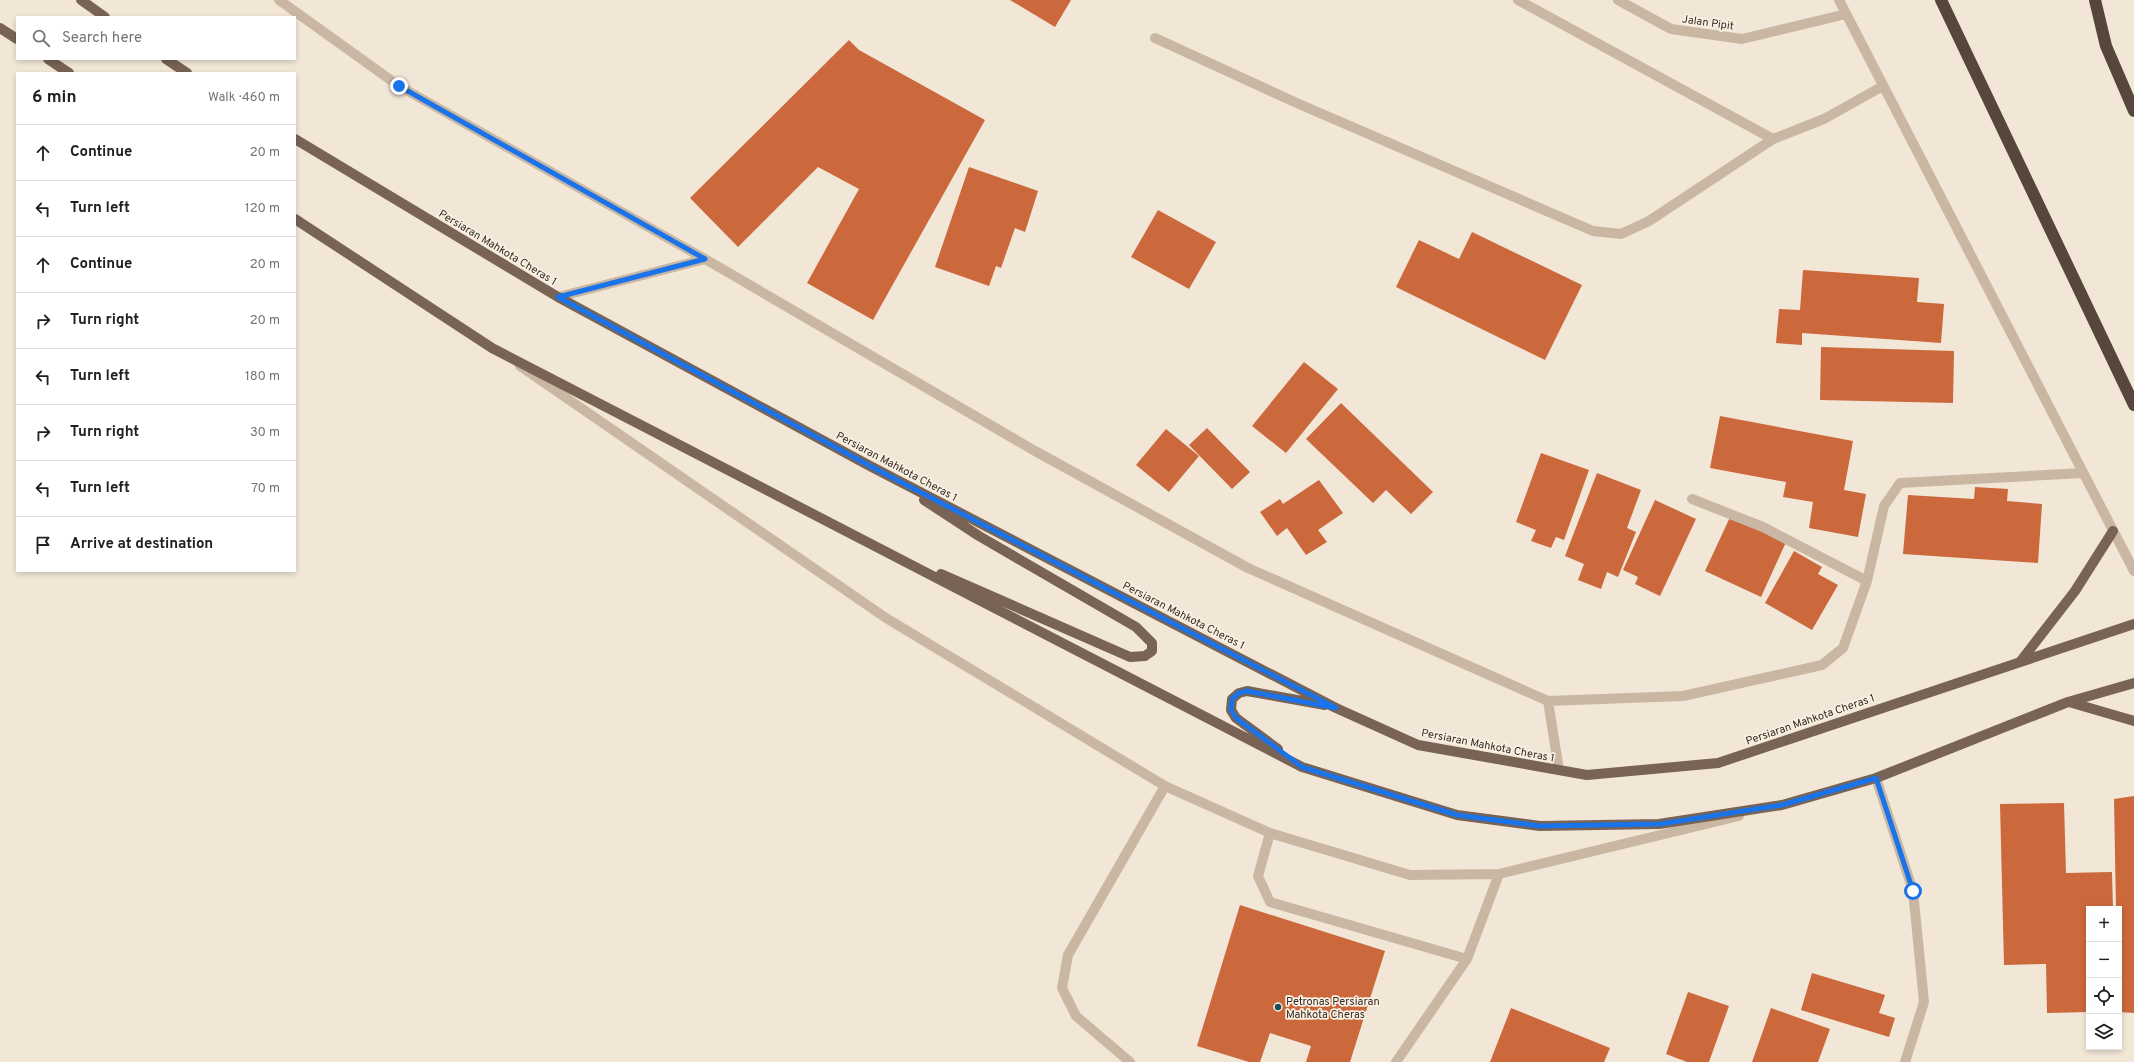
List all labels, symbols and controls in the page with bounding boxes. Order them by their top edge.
street label: Jalan Pipit [1681,12,1735,34]
search box [16,16,296,60]
icon: search [30,27,52,49]
text: Search here [62,29,142,48]
route end [390,77,408,95]
text: 6 min [32,87,76,109]
text: Walk · 460 m [208,90,280,106]
icon: ahead [32,142,54,164]
text: Continue [70,143,132,162]
text: 20 m [250,145,280,161]
icon: left [32,198,54,220]
text: Turn left [70,199,130,218]
text: 120 m [245,201,280,217]
street label: Persiaran Mahkota Cheras 1 [436,207,559,289]
icon: ahead [32,254,54,276]
text: Continue [70,255,132,274]
text: 20 m [250,257,280,273]
icon: right [32,310,54,332]
text: Turn right [70,311,139,330]
text: 20 m [250,313,280,329]
icon: left [32,366,54,388]
text: Turn left [70,367,130,386]
text: 180 m [245,369,280,385]
icon: right [32,422,54,444]
text: Turn right [70,423,139,442]
text: 30 m [250,425,280,441]
street label: Persiaran Mahkota Cheras 1 [833,429,960,505]
icon: left [32,478,54,500]
text: Turn left [70,479,130,498]
text: 70 m [251,481,280,497]
icon: arrive [32,534,54,556]
text: Arrive at destination [70,535,213,554]
street label: Persiaran Mahkota Cheras 1 [1120,579,1247,653]
street label: Persiaran Mahkota Cheras 1 [1744,691,1877,749]
street label: Persiaran Mahkota Cheras 1 [1420,726,1556,766]
route start [1904,882,1922,900]
map controls [2086,906,2122,1050]
button: + [2086,906,2122,942]
button: − [2086,942,2122,978]
button: locate [2086,978,2122,1014]
place label: Petronas Persiaran Mahkota Cheras [1286,995,1380,1022]
marker: Petronas Persiaran Mahkota Cheras [1273,1002,1283,1012]
button: layers [2086,1014,2122,1050]

